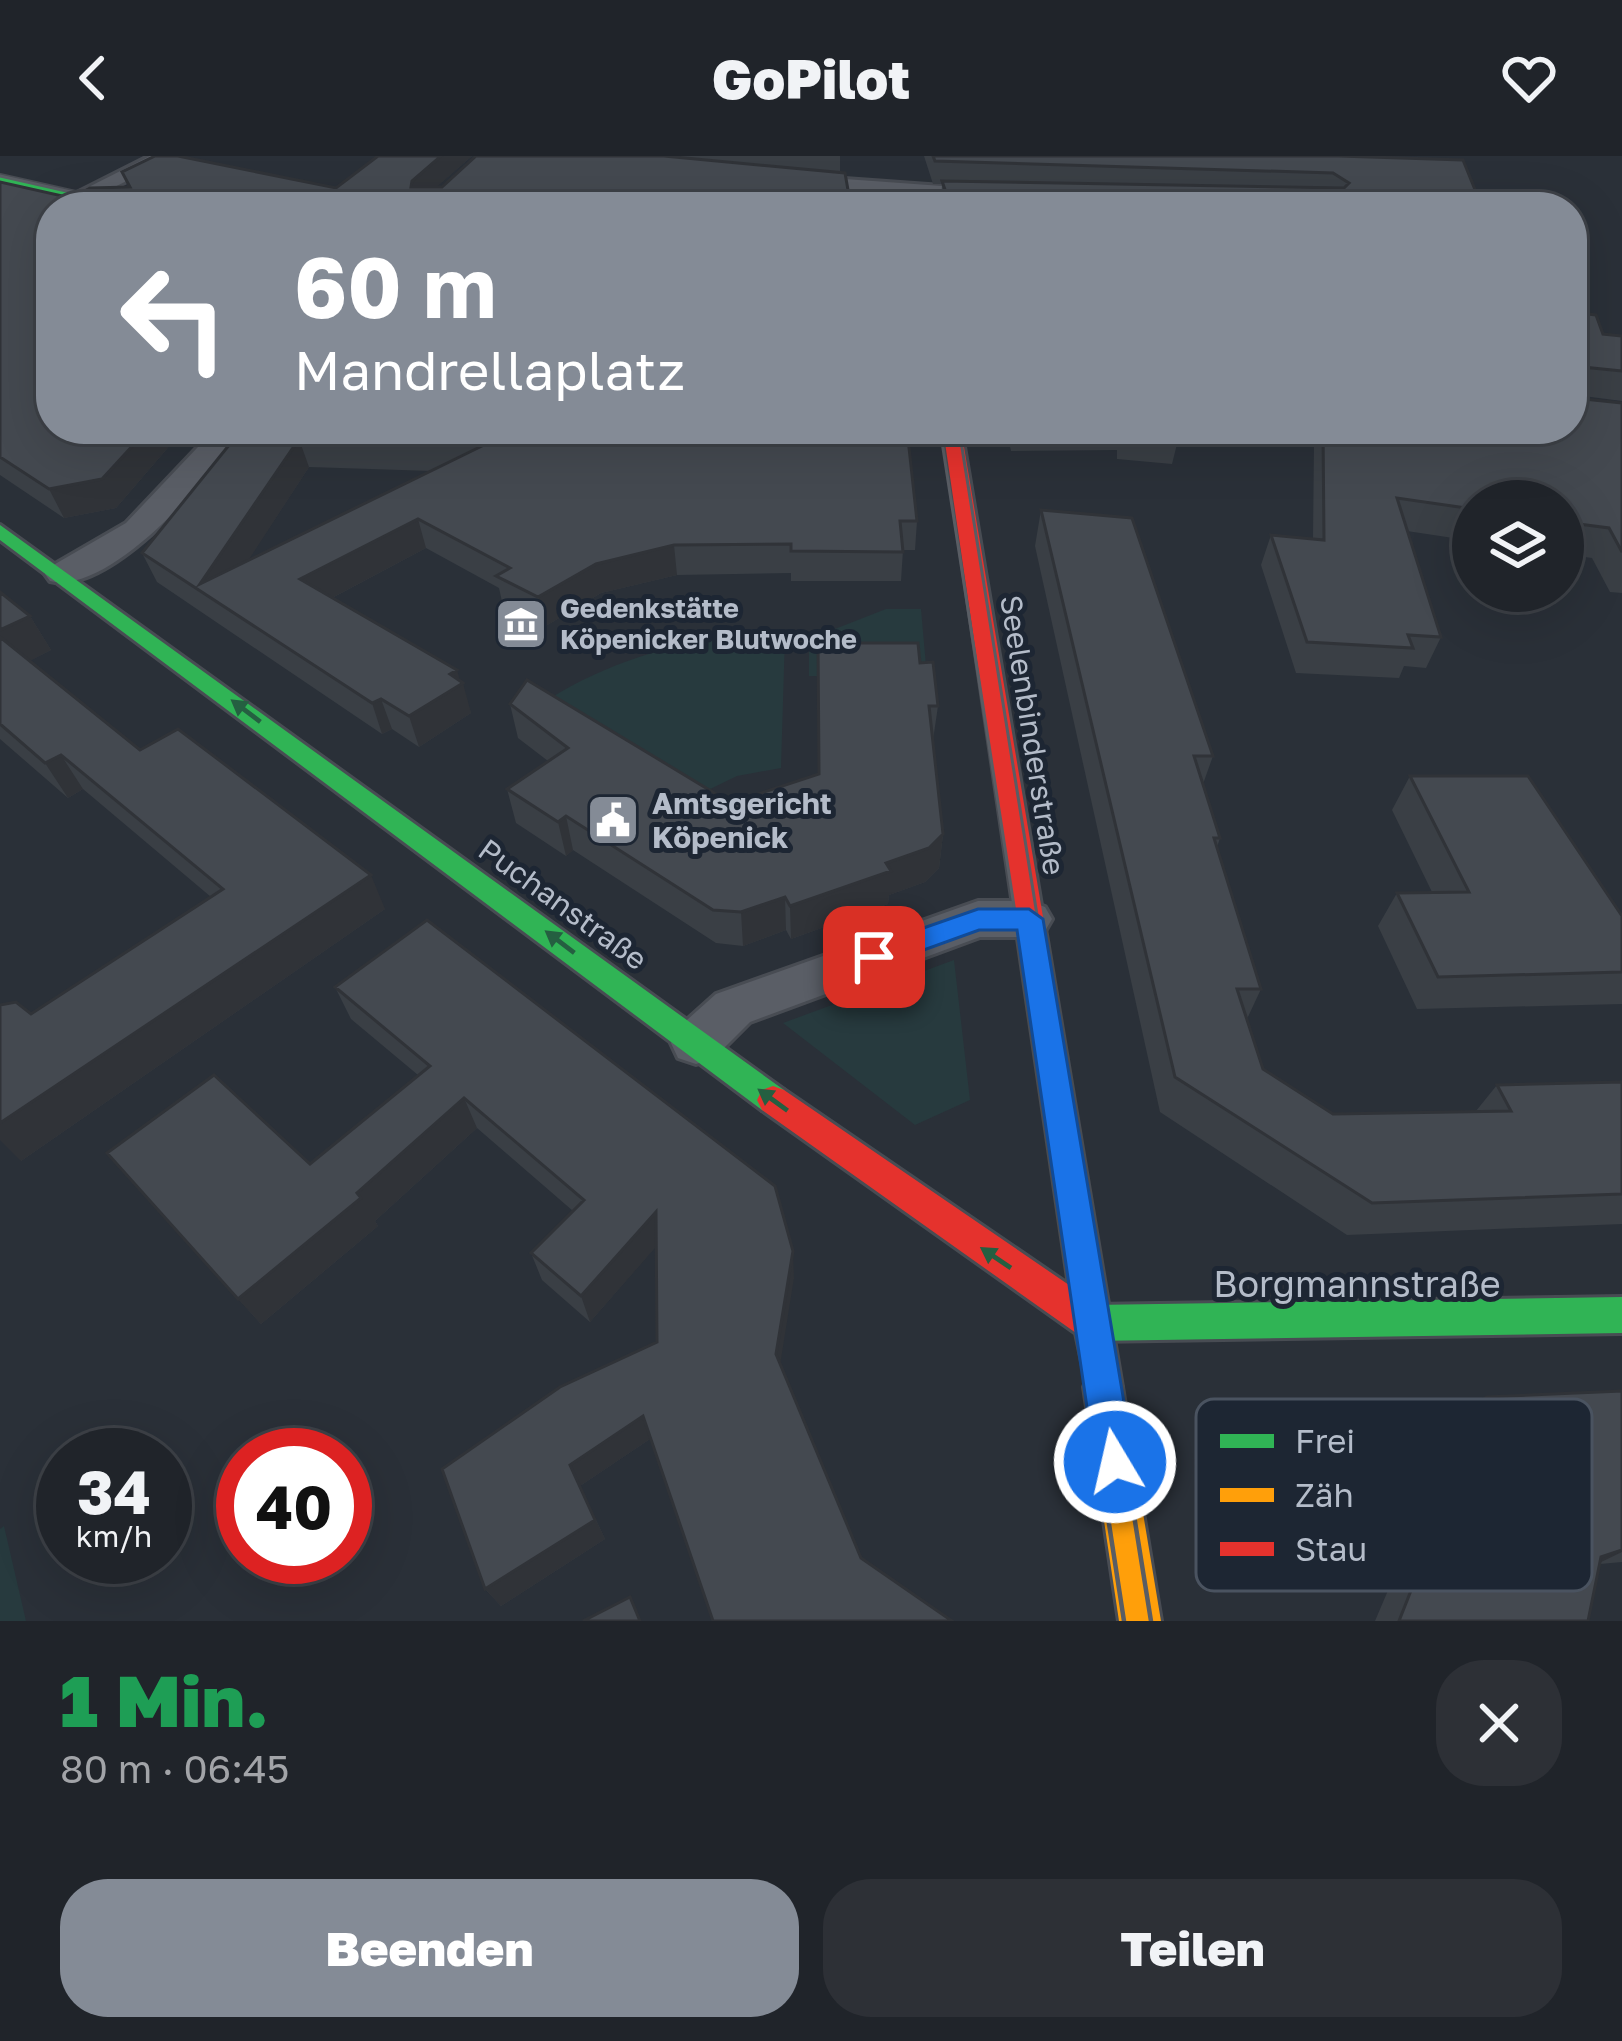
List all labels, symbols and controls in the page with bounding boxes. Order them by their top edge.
icon: back [60,45,126,111]
icon: heart [1496,45,1562,111]
text: GoPilot [712,46,910,111]
text: 60 m [294,236,496,336]
icon: left [96,240,252,396]
text: Mandrellaplatz [294,337,685,402]
map controls [1452,480,1584,612]
button: layers [1452,480,1584,612]
place label: Gedenkstätte Köpenicker Blutwoche [560,592,857,655]
street label: Seelenbinderstraße [993,593,1073,877]
museum icon: Gedenkstätte Köpenicker Blutwoche [493,596,549,652]
one-way arrow [231,699,262,723]
place label: Amtsgericht Köpenick [652,785,832,855]
public building icon: Amtsgericht Köpenick [585,792,641,848]
street label: Puchanstraße [472,831,654,977]
pin [823,906,925,1008]
icon: arrive [841,924,907,990]
one-way arrow [544,931,576,955]
one-way arrow [757,1088,789,1112]
one-way arrow [979,1247,1012,1270]
street label: Borgmannstraße [1213,1262,1501,1305]
position arrow [1052,1399,1178,1525]
legend [1196,1399,1592,1591]
text: Frei [1295,1421,1355,1460]
speed limit sign: 40 [216,1428,372,1584]
text: 34 [77,1455,151,1527]
text: Zäh [1295,1475,1354,1514]
text: km/h [76,1518,152,1554]
text: Stau [1295,1529,1367,1568]
text: 1 Min. [60,1656,269,1743]
button: close [1436,1660,1562,1786]
text: 80 m · 06:45 [60,1745,289,1792]
button: Beenden [60,1879,799,2017]
button: Teilen [823,1879,1562,2017]

